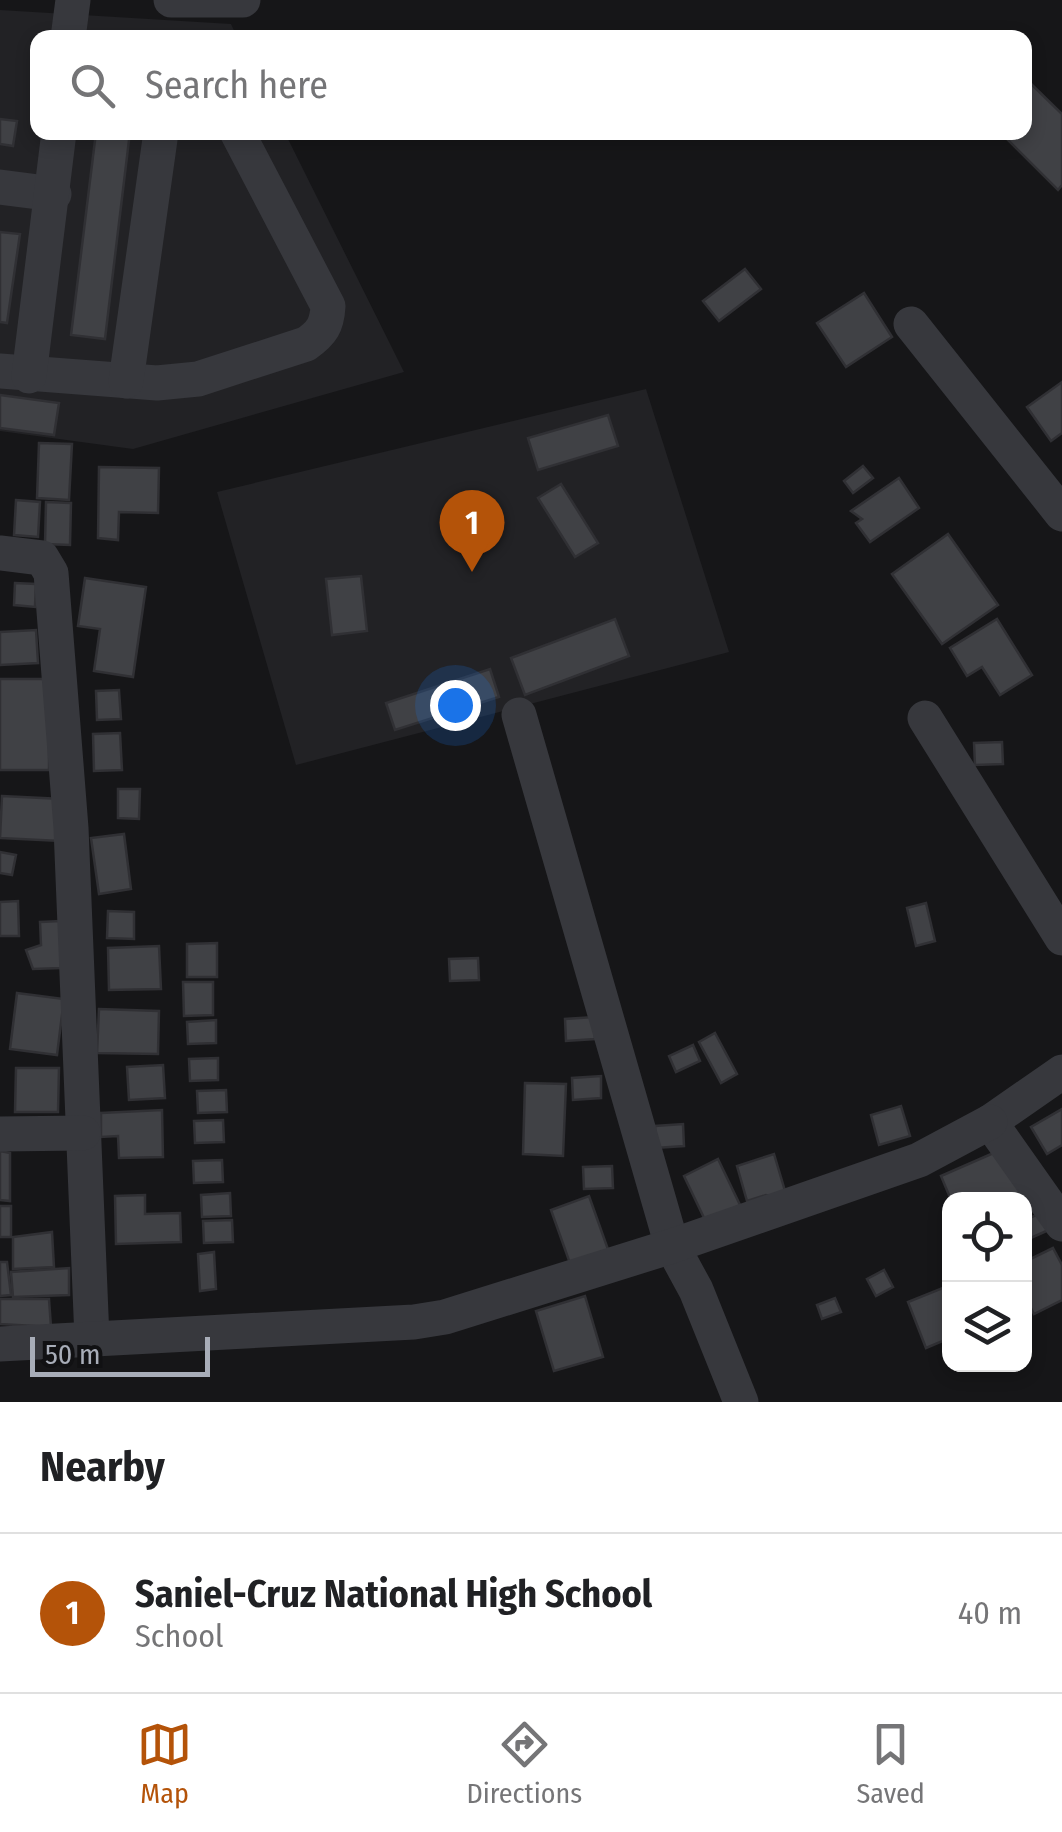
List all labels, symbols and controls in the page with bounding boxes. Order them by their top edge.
search box [30,30,1032,140]
icon: search [65,58,120,113]
text: Search here [145,62,328,108]
pin: 1 [440,490,504,572]
your location [430,680,481,731]
map controls [942,1192,1032,1372]
button: locate [942,1192,1032,1282]
button: layers [942,1282,1032,1372]
scale bar [30,1332,210,1376]
text: 50 m [45,1338,101,1371]
text: Nearby [40,1442,165,1492]
text: Saniel-Cruz National High School [135,1571,652,1617]
text: 1 [66,1594,79,1632]
text: 40 m [958,1594,1022,1632]
text: School [135,1617,224,1655]
tab: Map [137,1717,192,1810]
tab: Directions [466,1717,582,1810]
tab: Saved [856,1717,925,1810]

